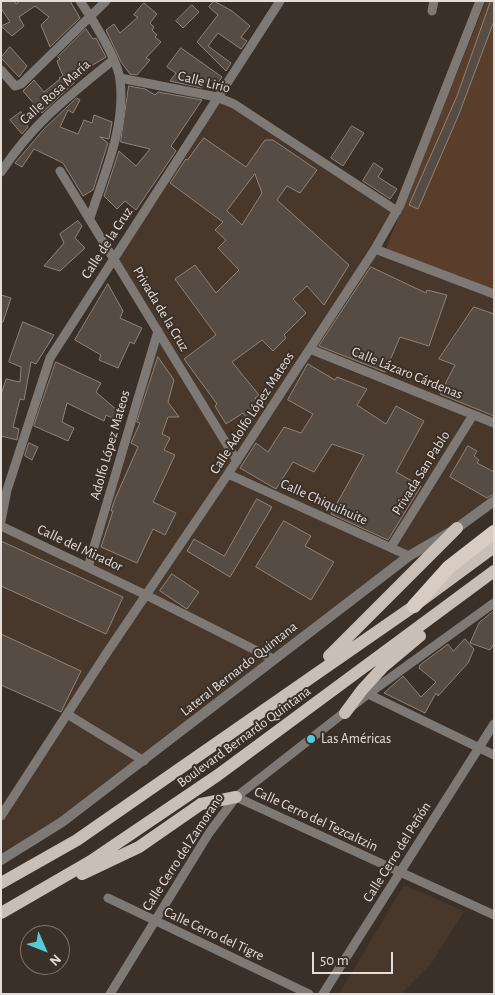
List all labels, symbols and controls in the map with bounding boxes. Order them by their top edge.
street label: Calle Rosa María [16,56,94,128]
street label: Calle Lirio [176,67,232,97]
street label: Calle de la Cruz [78,204,136,282]
street label: Privada de la Cruz [129,264,193,354]
street label: Calle Lázaro Cárdenas [349,343,465,403]
street label: Calle Adolfo López Mateos [206,349,298,477]
street label: Adolfo López Mateos [86,388,134,502]
street label: Privada San Pablo [388,428,454,518]
street label: Calle Chiquihuite [278,475,370,529]
street label: Calle del Mirador [34,521,126,575]
street label: Lateral Bernardo Quintana [177,618,301,720]
street label: Boulevard Bernardo Quintana [174,683,314,791]
place label: Las Américas [321,731,391,747]
marker: Las Américas [305,733,317,745]
street label: Calle Cerro del Tezcaltzin [251,783,381,855]
street label: Calle Cerro del Zamorano [139,790,227,914]
street label: Calle Cerro del Peñón [359,799,435,905]
street label: Calle Cerro del Tigre [161,903,267,965]
north arrow [20,925,70,975]
scale bar [315,942,396,974]
text: N [47,951,63,968]
text: 50 m [320,953,349,968]

